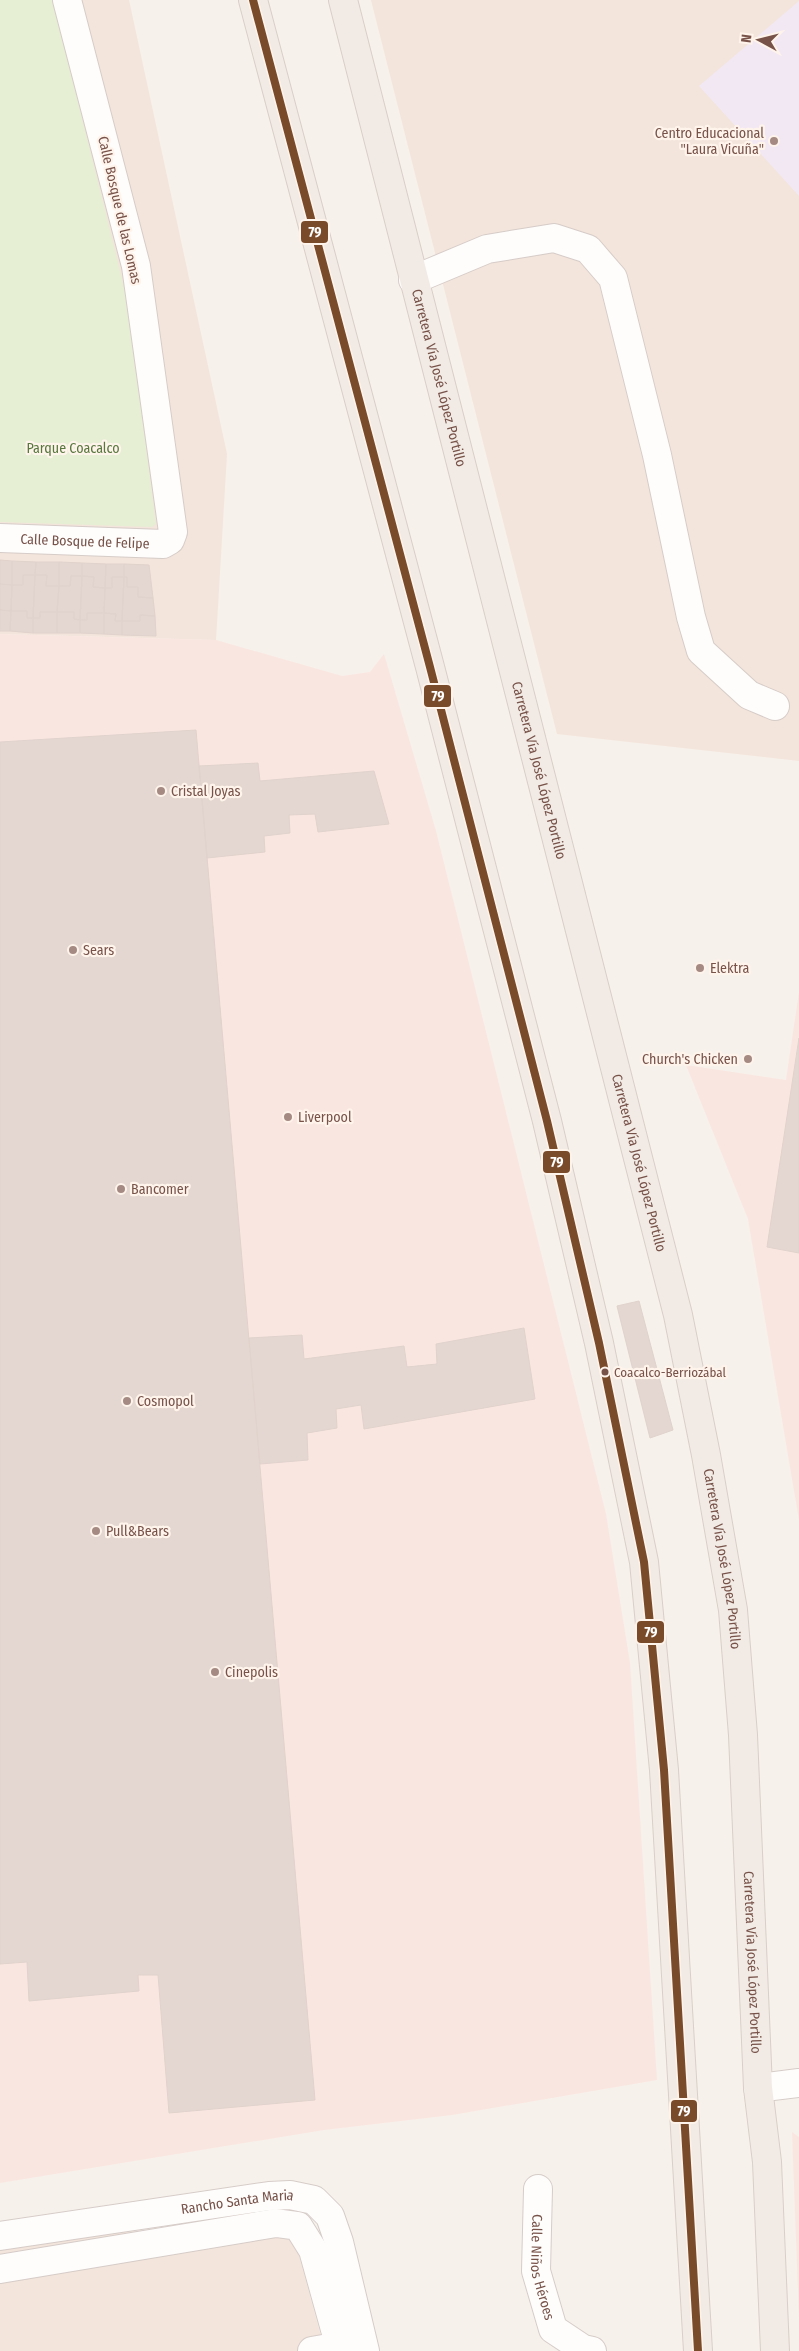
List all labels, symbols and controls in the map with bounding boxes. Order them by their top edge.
north arrow [734,15,784,65]
text: N [738,33,756,44]
place label: Centro Educacional "Laura Vicuña" [655,125,764,158]
street label: Calle Bosque de las Lomas [94,134,145,286]
marker: Centro Educacional "Laura Vicuña" [768,135,780,147]
line badge: 79 [300,220,329,244]
text: 79 [308,224,322,241]
street label: Carretera Vía José López Portillo [408,287,470,469]
park label: Parque Coacalco [26,440,120,457]
street label: Calle Bosque de Felipe [20,531,150,553]
street label: Carretera Vía José López Portillo [508,680,570,861]
line badge: 79 [423,684,452,708]
text: 79 [431,688,445,705]
place label: Cristal Joyas [171,783,240,800]
marker: Cristal Joyas [155,785,167,797]
place label: Sears [83,942,114,959]
marker: Sears [67,944,79,956]
place label: Elektra [710,960,750,977]
marker: Elektra [694,962,706,974]
place label: Church's Chicken [642,1051,738,1068]
marker: Church's Chicken [742,1053,754,1065]
street label: Carretera Vía José López Portillo [608,1072,670,1254]
place label: Liverpool [298,1109,352,1126]
marker: Liverpool [282,1111,294,1123]
line badge: 79 [542,1150,571,1174]
text: 79 [550,1154,564,1171]
place label: Bancomer [131,1181,189,1198]
marker: Bancomer [115,1183,127,1195]
place label: Coacalco-Berriozábal [614,1365,726,1380]
marker: Coacalco-Berriozábal [600,1367,610,1377]
place label: Cosmopol [137,1393,194,1410]
marker: Cosmopol [121,1395,133,1407]
street label: Carretera Vía José López Portillo [699,1467,744,1650]
place label: Pull&Bears [106,1523,169,1540]
marker: Pull&Bears [90,1525,102,1537]
line badge: 79 [636,1620,665,1644]
text: 79 [644,1624,658,1641]
place label: Cinepolis [225,1664,278,1681]
marker: Cinepolis [209,1666,221,1678]
street label: Carretera Vía José López Portillo [740,1871,765,2054]
line badge: 79 [670,2099,698,2123]
text: 79 [677,2103,691,2120]
street label: Rancho Santa Maria [180,2187,296,2218]
street label: Calle Niños Héroes [527,2214,558,2322]

